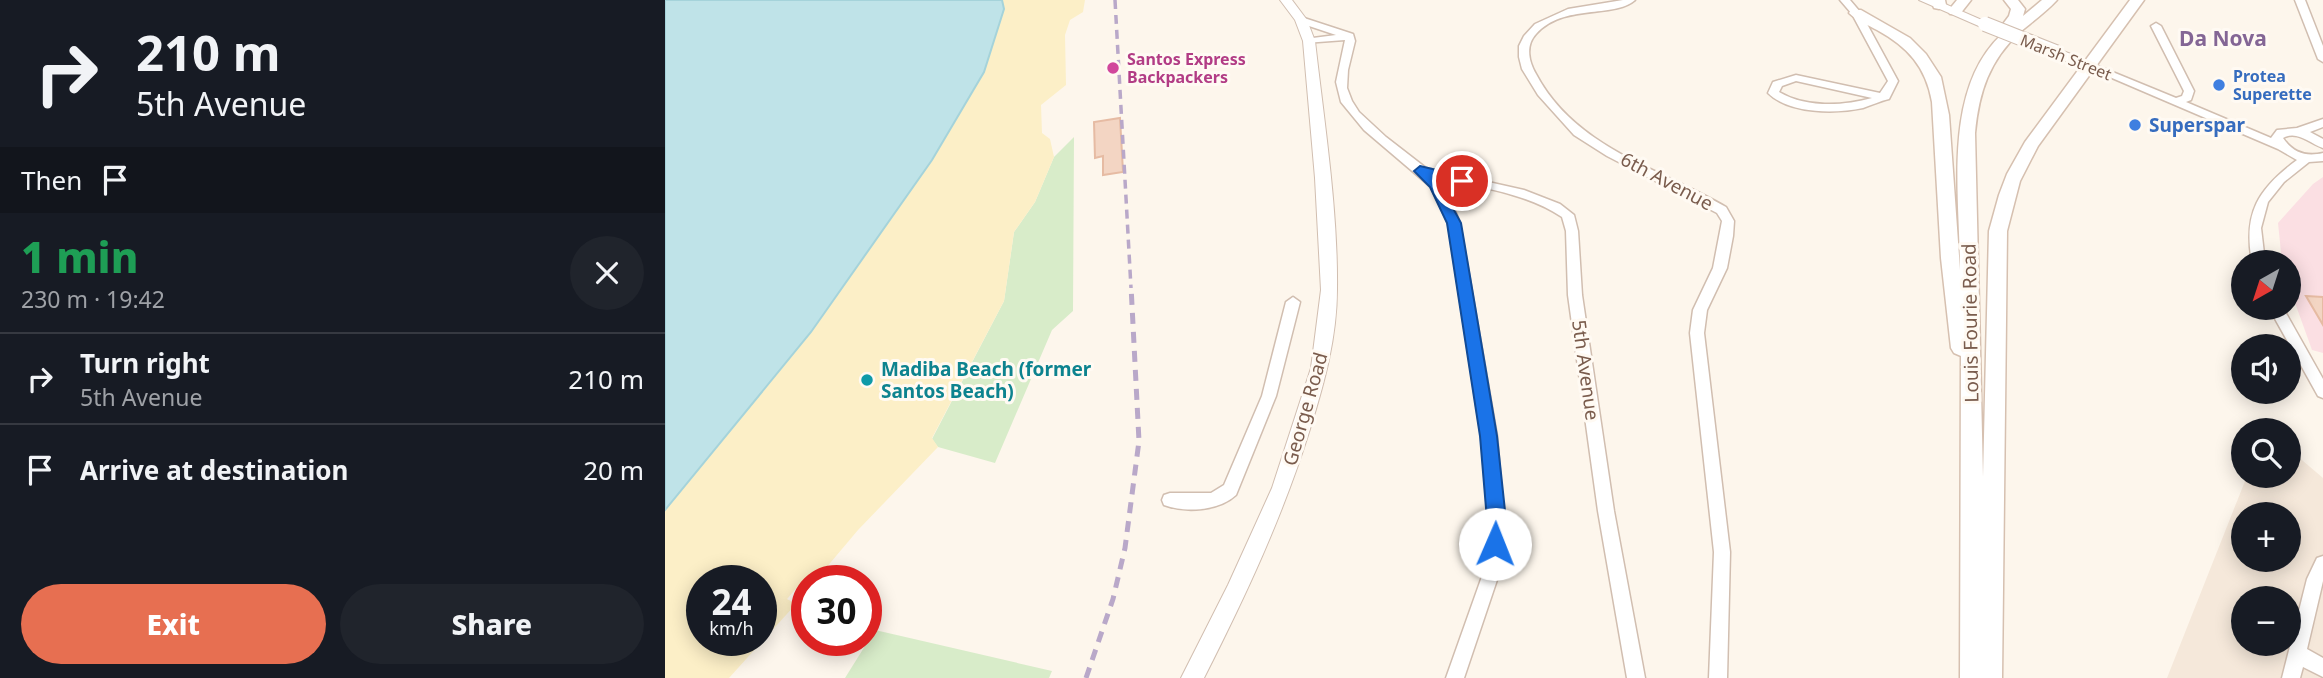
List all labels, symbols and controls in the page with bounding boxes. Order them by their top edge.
text: 210 m [136,19,281,85]
district label: Da Nova [2179,24,2267,52]
icon: right [21,28,112,119]
street label: Marsh Street [2017,29,2115,85]
place label: Santos Express Backpackers [1127,48,1246,88]
marker: Santos Express Backpackers [1105,60,1121,76]
place label: Protea Superette [2233,65,2312,105]
marker: Protea Superette [2211,77,2227,93]
text: 5th Avenue [136,82,306,125]
place label: Superspar [2149,112,2246,138]
marker: Superspar [2127,117,2143,133]
street label: 6th Avenue [1616,146,1718,216]
pin [1432,151,1492,211]
icon: arrive [96,161,134,199]
text: Then [21,162,82,198]
icon: arrive [1443,162,1481,200]
text: 1 min [21,228,138,285]
button: close [570,236,644,310]
street label: Louis Fourie Road [1956,243,1984,403]
north arrow [2231,250,2301,320]
map controls [2231,250,2301,656]
text: 230 m · 19:42 [21,283,165,315]
street label: 5th Avenue [1566,318,1606,422]
button: sound [2231,334,2301,404]
text: Turn right [80,345,210,381]
street label: George Road [1276,349,1334,469]
place label: Madiba Beach (former Santos Beach) [881,356,1092,404]
icon: right [21,360,59,398]
text: 210 m [568,361,644,397]
marker: Madiba Beach (former Santos Beach) [859,372,875,388]
text: 5th Avenue [80,381,202,413]
button: search [2231,418,2301,488]
icon: arrive [21,451,59,489]
text: Arrive at destination [80,452,349,488]
text: 20 m [583,452,644,488]
button: + [2231,502,2301,572]
position arrow [1458,507,1532,581]
speed limit sign: 30 [791,565,882,656]
text: 24 [711,578,752,625]
button: Exit [21,584,326,664]
button: Share [340,584,644,664]
button: − [2231,586,2301,656]
text: km/h [709,616,754,640]

